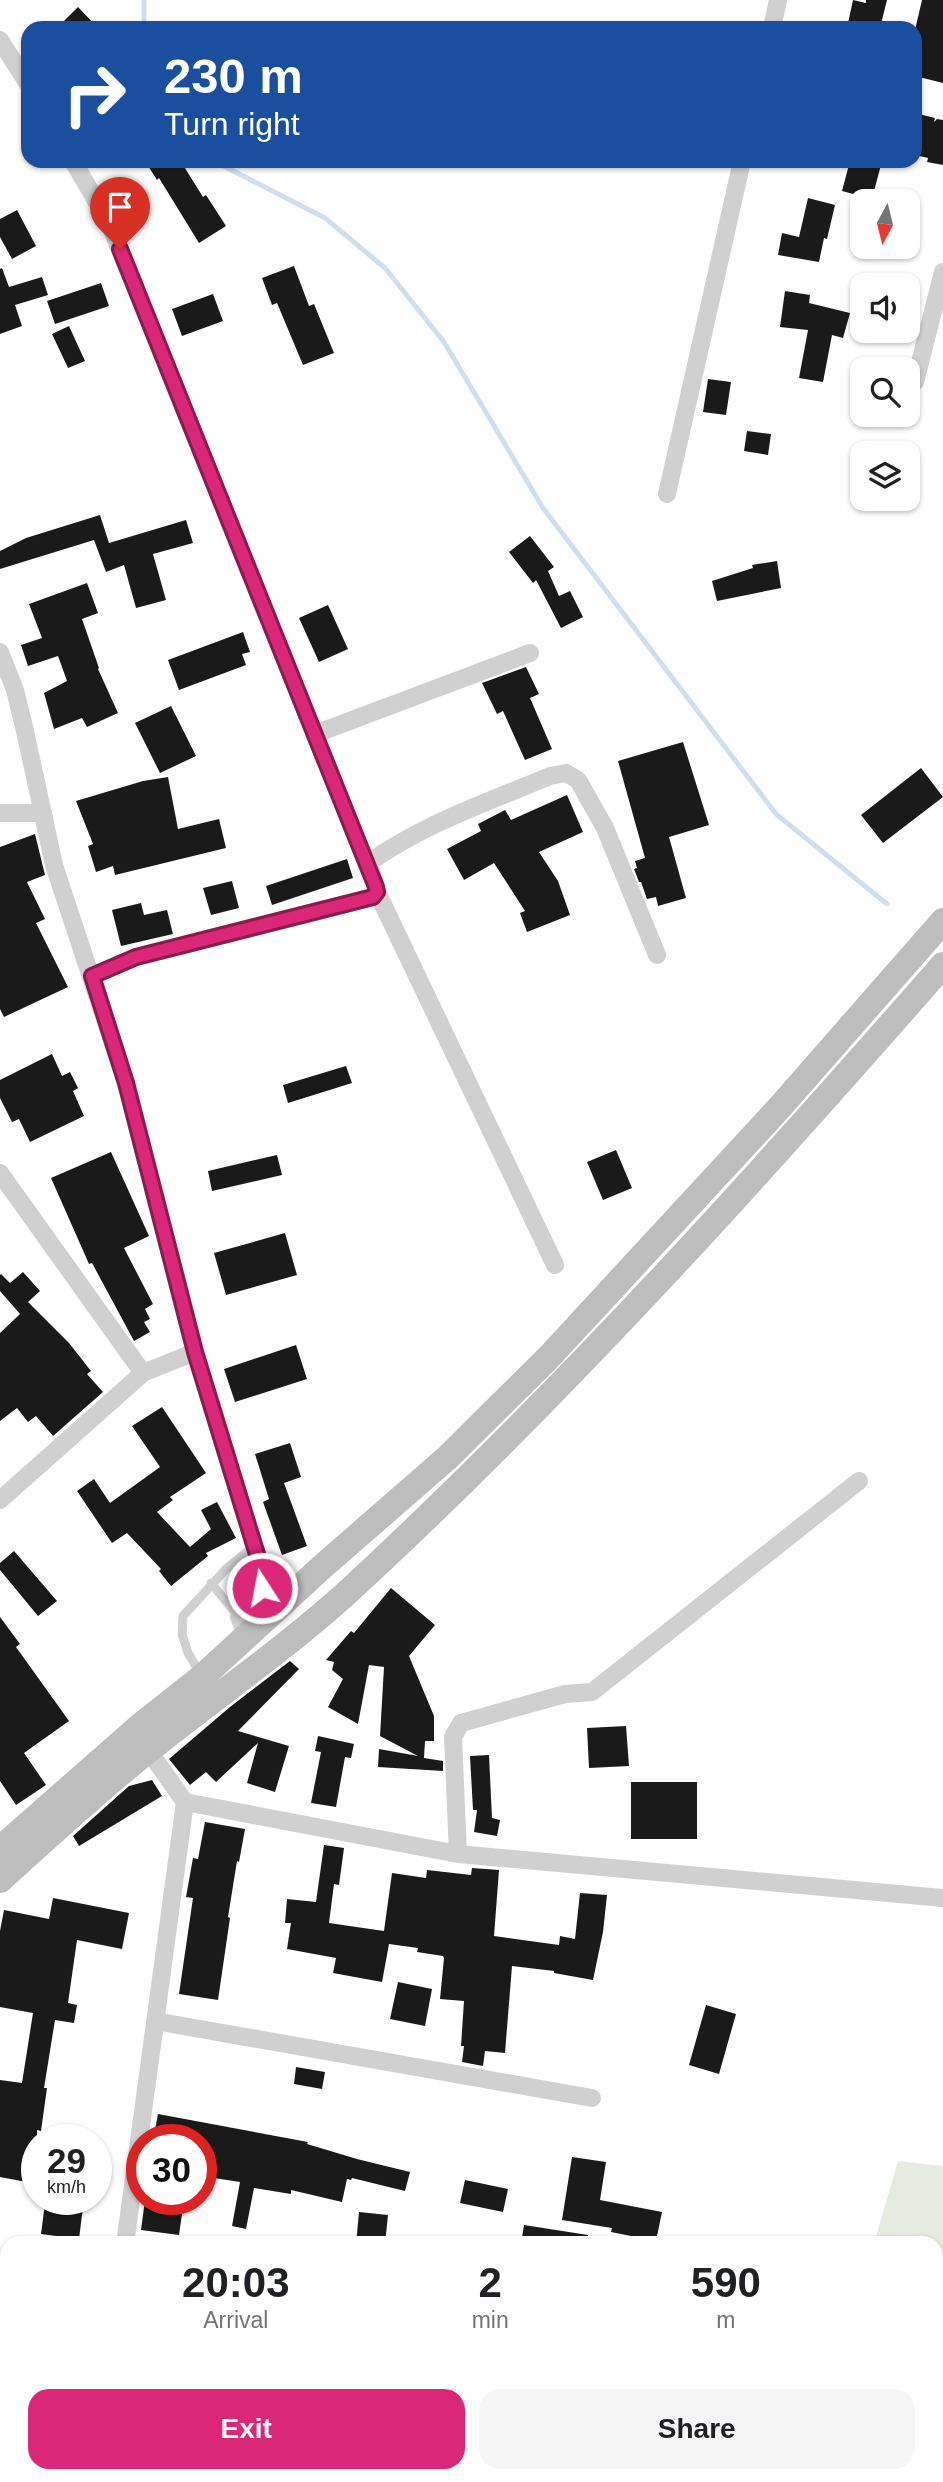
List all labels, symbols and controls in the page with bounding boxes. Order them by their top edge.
icon: right [49,49,140,140]
text: 230 m [164,49,303,103]
text: Turn right [164,106,300,142]
pin [90,177,150,249]
icon: arrive [101,188,139,226]
north arrow [850,189,920,259]
map controls [850,189,920,511]
button: sound [850,273,920,343]
button: search [850,357,920,427]
button: layers [850,441,920,511]
position arrow [225,1551,299,1625]
speed limit sign: 30 [126,2124,217,2215]
text: 29 [47,2141,86,2180]
text: km/h [47,2177,86,2197]
text: 20:03 [182,2259,290,2306]
text: 2 [478,2259,502,2306]
text: 590 [691,2259,761,2306]
text: Arrival [203,2307,268,2333]
text: min [472,2307,509,2333]
text: m [716,2307,735,2333]
button: Exit [28,2389,465,2469]
button: Share [479,2389,915,2469]

